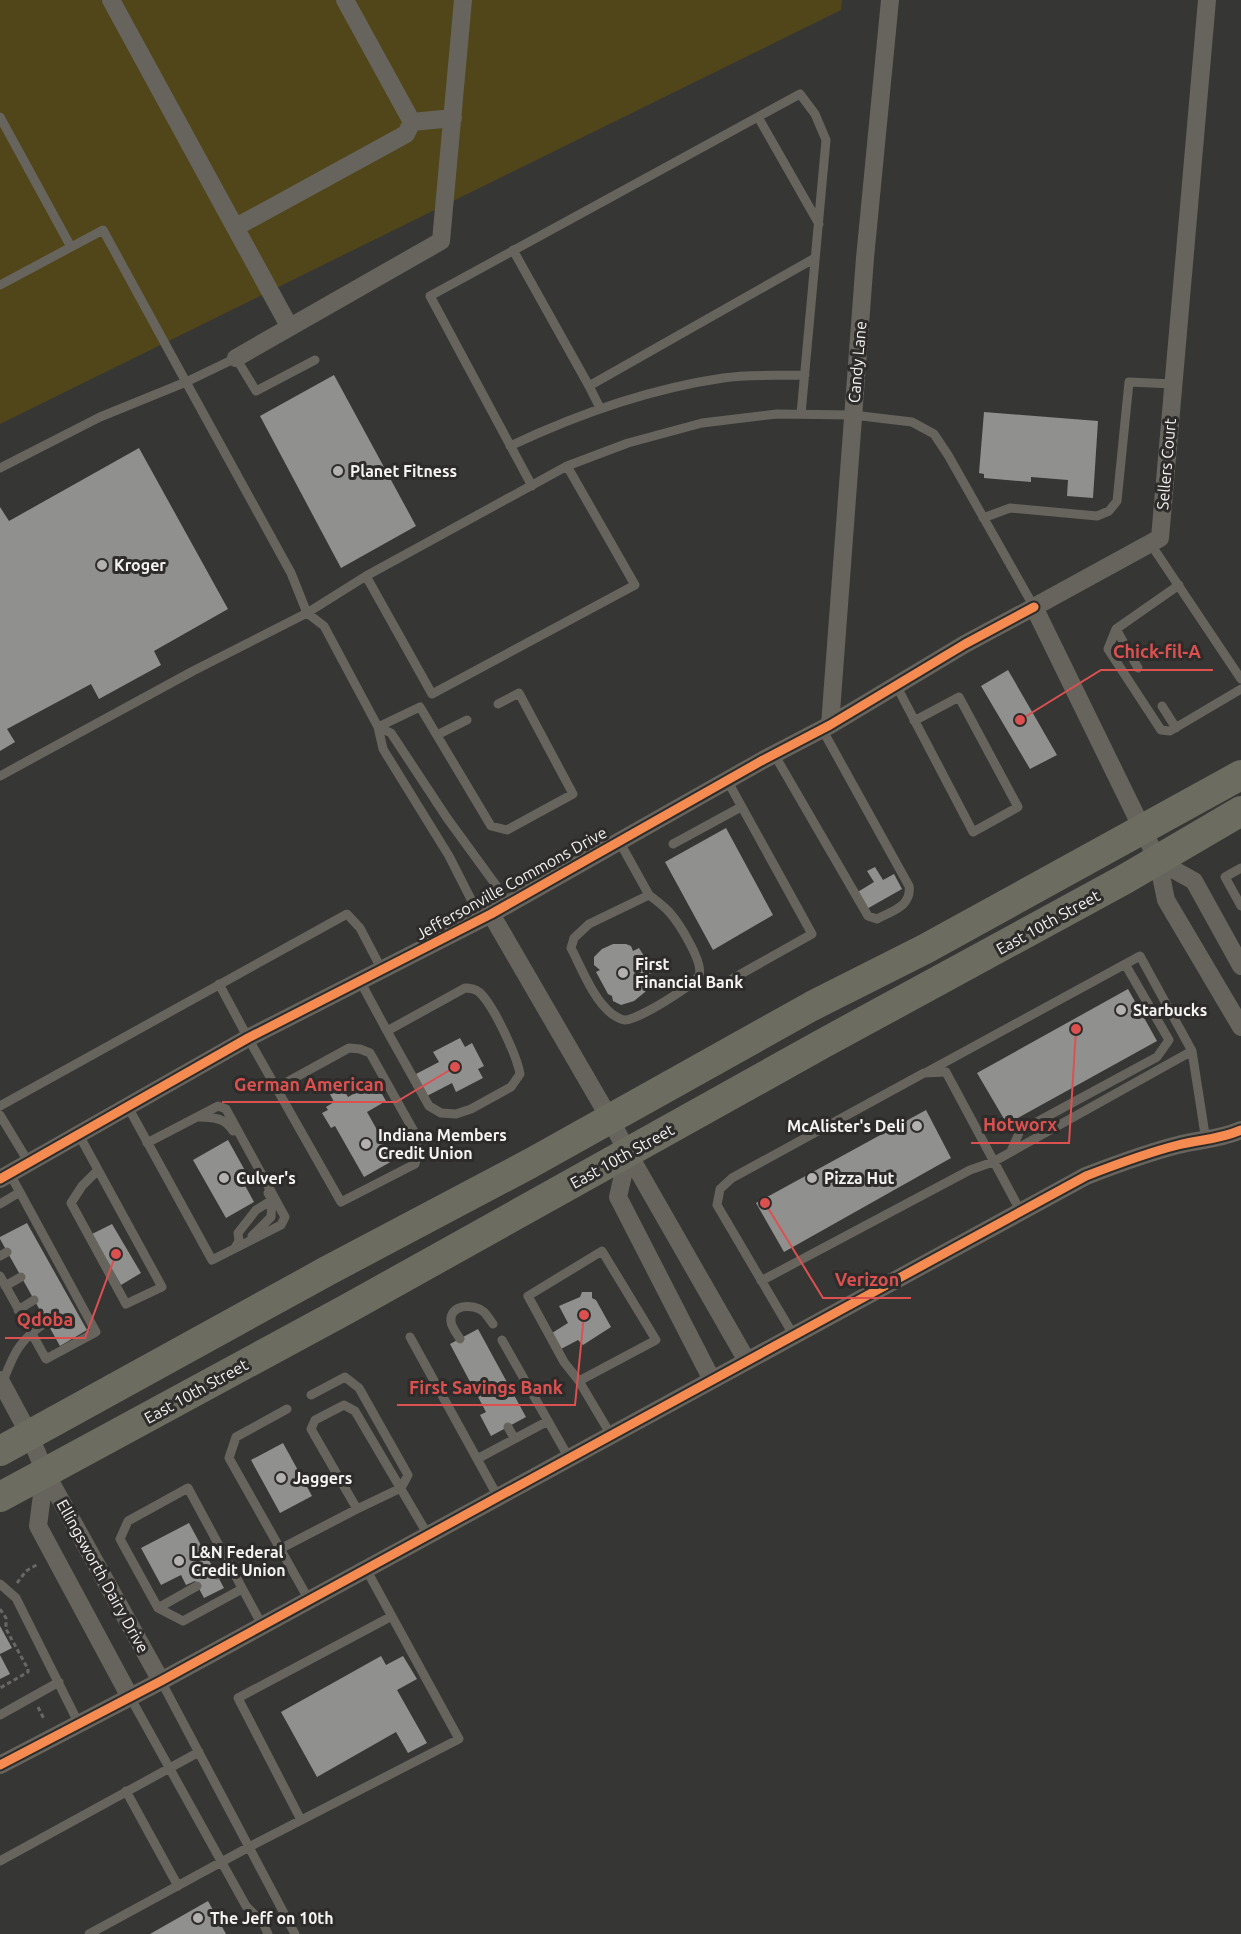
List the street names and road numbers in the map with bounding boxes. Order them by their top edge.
street label: Candy Lane [844,320,870,404]
street label: Sellers Court [1153,417,1179,510]
street label: Jeffersonville Commons Drive [412,823,610,943]
street label: East 10th Street [993,886,1104,958]
street label: East 10th Street [567,1120,678,1192]
street label: East 10th Street [141,1355,252,1427]
street label: Ellingsworth Dairy Drive [53,1496,153,1656]

